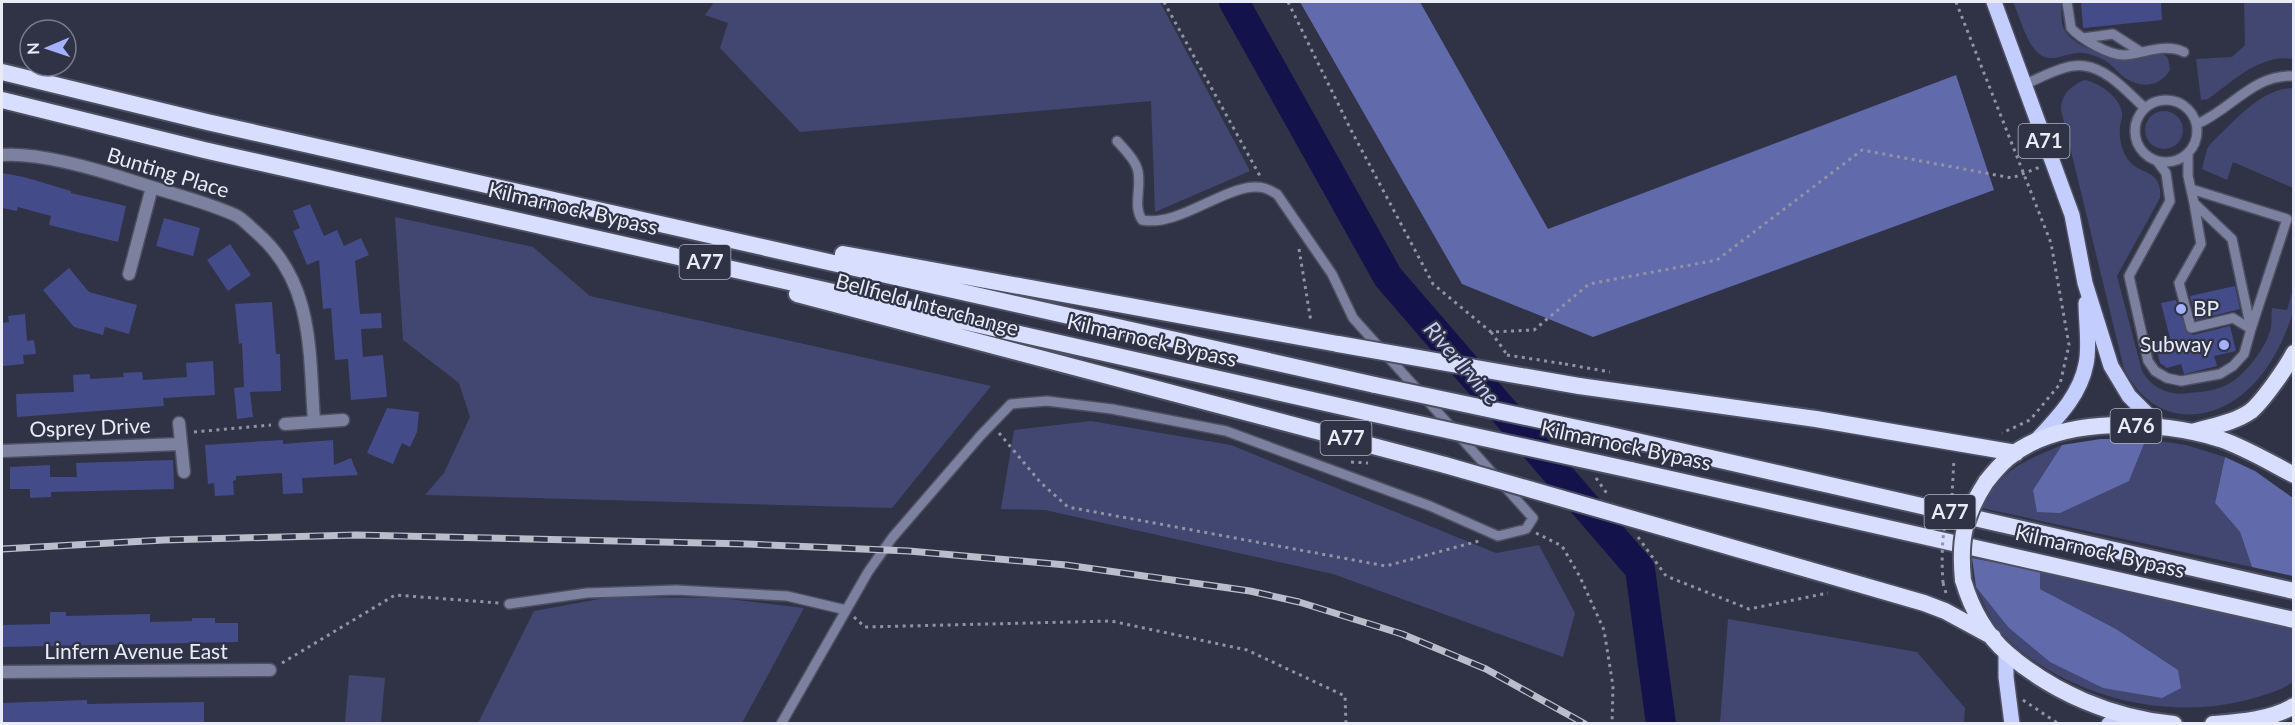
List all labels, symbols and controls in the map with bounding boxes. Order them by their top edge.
north arrow [18,18,78,78]
text: N [23,42,42,55]
road number: A71 [2018,124,2070,158]
street label: Bunting Place [104,141,233,202]
street label: Kilmarnock Bypass [486,176,661,239]
road number: A77 [680,245,730,279]
street label: Bellfield Interchange [833,267,1022,340]
place label: BP [2193,295,2219,320]
marker: BP [2174,302,2188,316]
street label: Kilmarnock Bypass [1065,308,1240,371]
water label: River Irvine [1419,315,1506,410]
place label: Subway [2140,331,2212,356]
marker: Subway [2217,338,2231,352]
road number: A76 [2110,409,2162,443]
street label: Osprey Drive [29,412,151,441]
street label: Kilmarnock Bypass [1539,414,1714,475]
road number: A77 [1320,421,1372,455]
road number: A77 [1924,495,1976,529]
street label: Kilmarnock Bypass [2013,519,2188,582]
street label: Linfern Avenue East [44,638,228,663]

